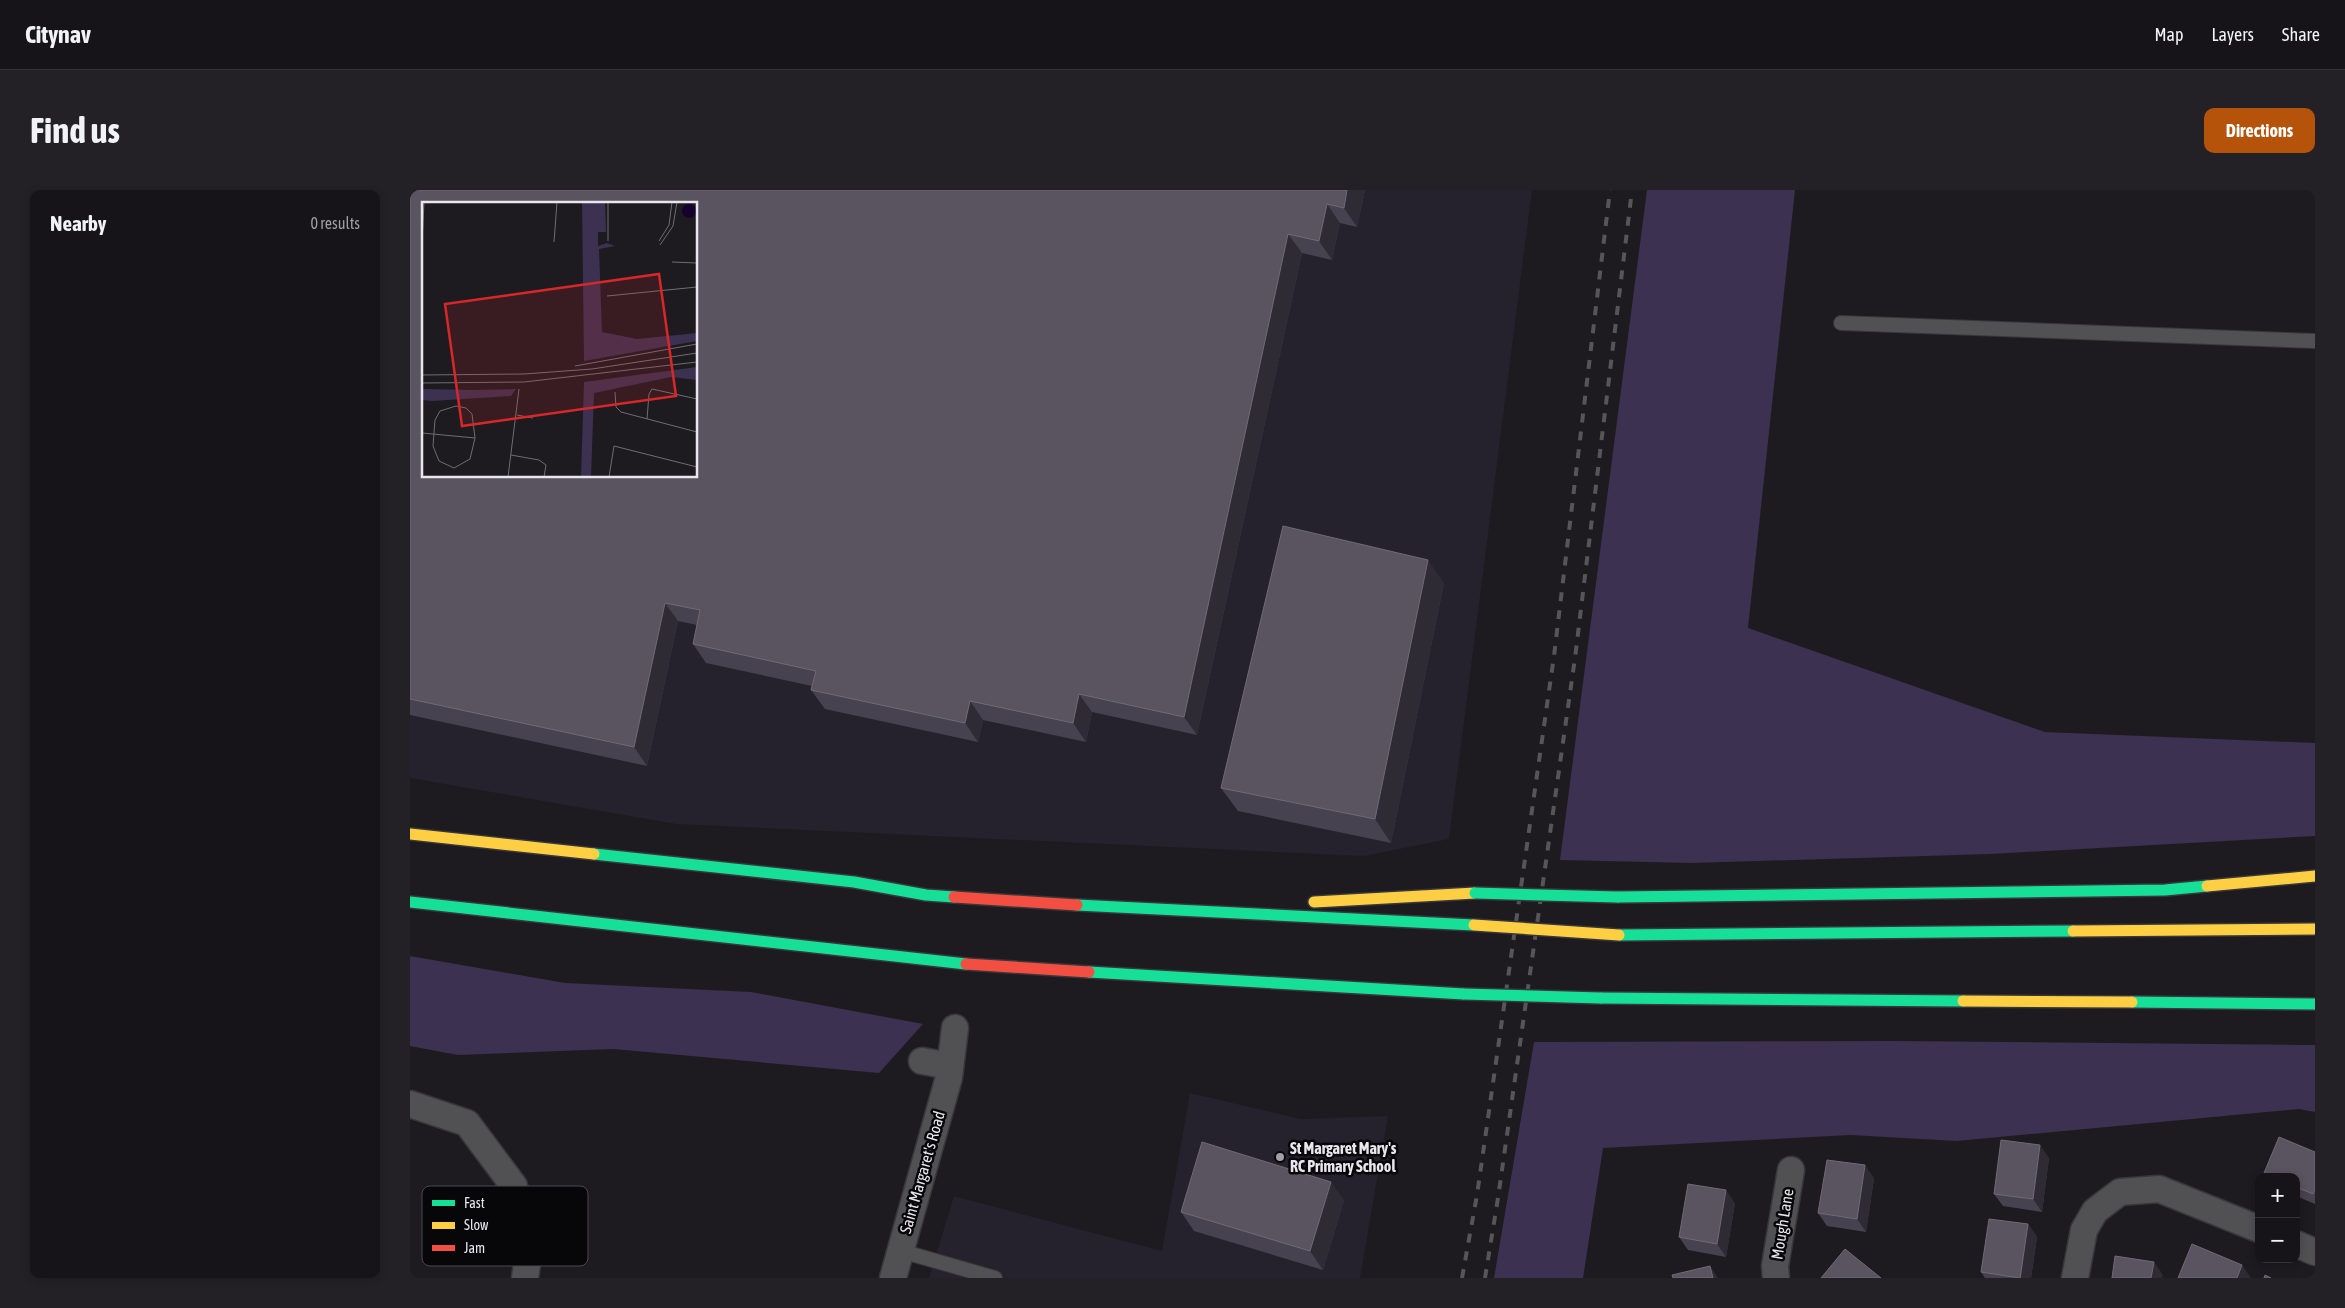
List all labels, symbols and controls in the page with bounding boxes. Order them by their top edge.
text: Citynav [25,21,91,48]
text: Map [2154,24,2183,45]
text: Layers [2211,24,2254,45]
text: Share [2282,24,2320,45]
button: Directions [2204,108,2315,153]
text: Find us [30,110,120,150]
inset map [422,202,698,478]
text: Nearby [50,211,106,235]
text: 0 results [310,214,360,232]
street label: Saint Margaret's Road [896,1109,949,1236]
place label: St Margaret Mary's RC Primary School [1290,1139,1397,1175]
marker: St Margaret Mary's RC Primary School [1274,1151,1286,1163]
map controls [2255,1173,2300,1263]
button: + [2255,1173,2300,1218]
legend [422,1186,588,1266]
street label: Mough Lane [1768,1187,1797,1261]
text: Fast [464,1195,485,1211]
text: Slow [464,1217,489,1233]
button: − [2255,1218,2300,1263]
text: Jam [464,1240,485,1256]

